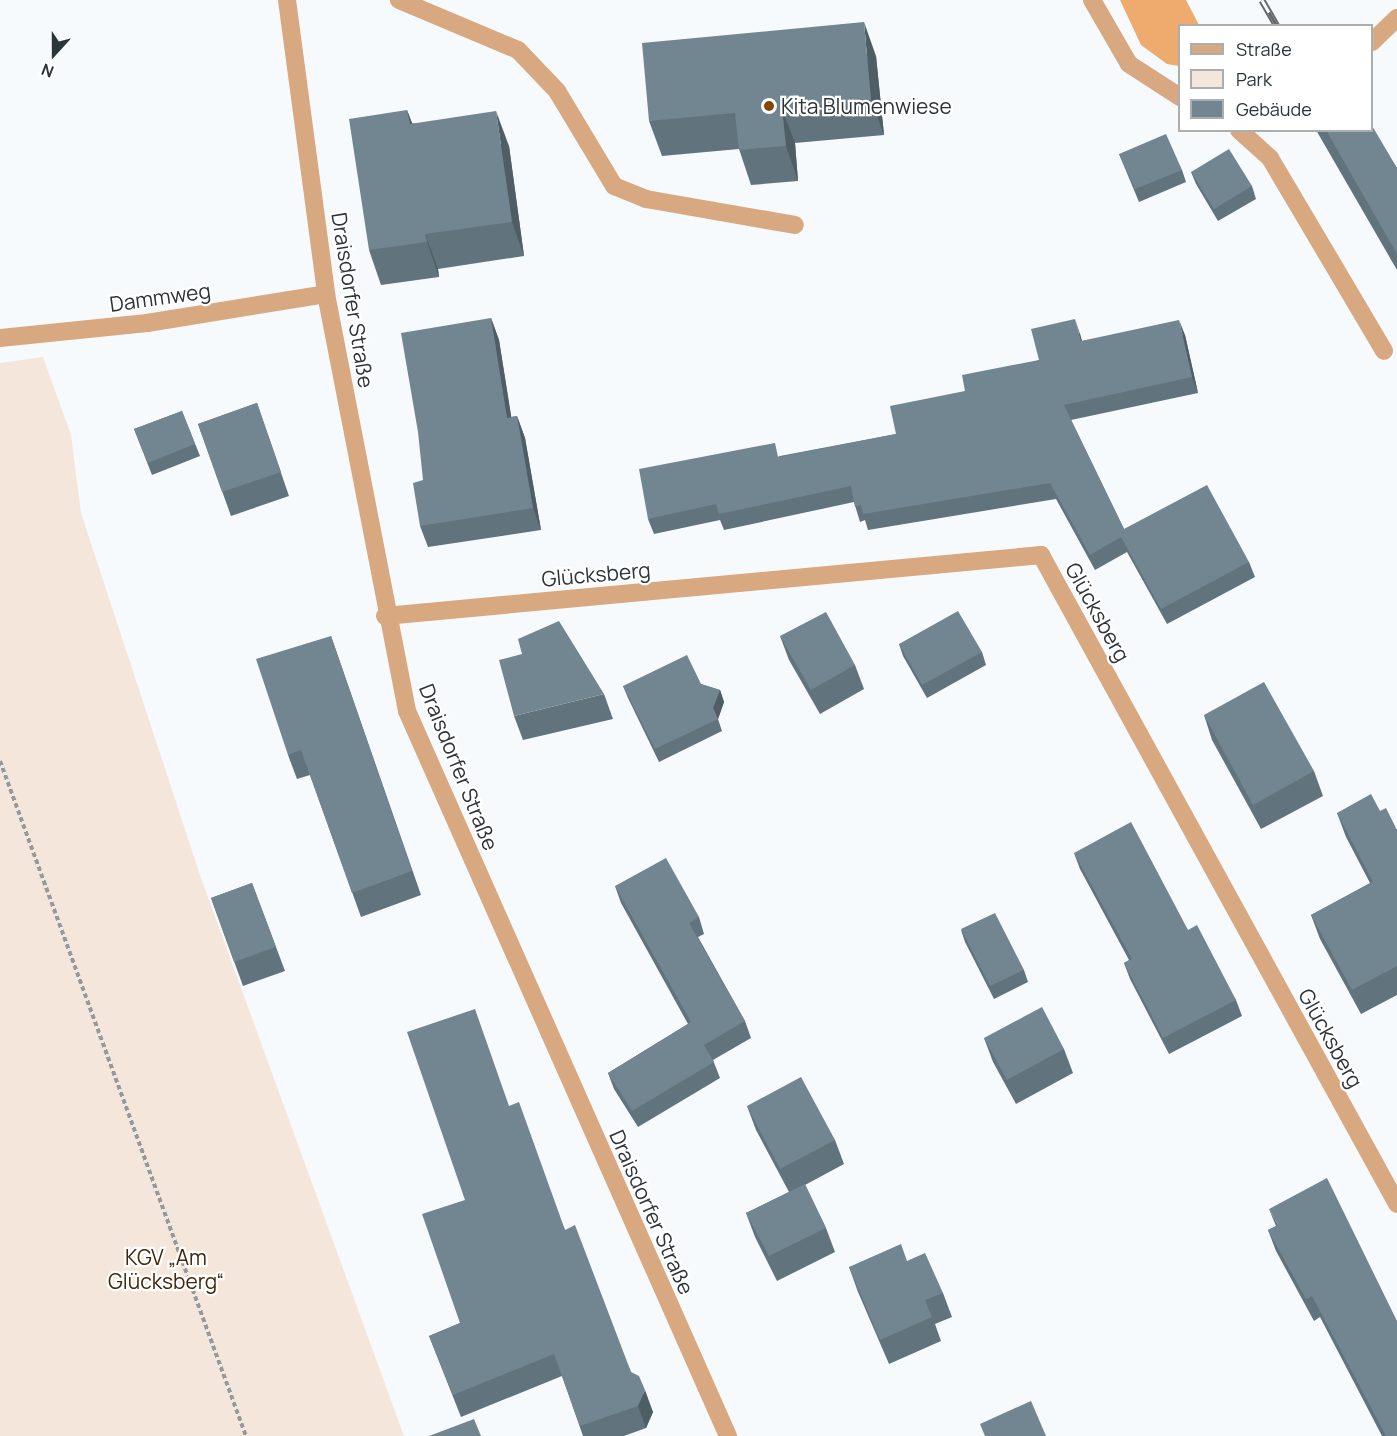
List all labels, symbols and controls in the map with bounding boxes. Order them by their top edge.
north arrow [24,24,84,84]
legend [1178,24,1373,132]
text: Straße [1236,37,1292,61]
text: N [38,58,57,83]
text: Park [1236,67,1272,91]
place label: Kita Blumenwiese [781,93,952,119]
text: Gebäude [1236,97,1312,121]
marker: Kita Blumenwiese [762,99,776,113]
street label: Draisdorfer Straße [327,210,379,390]
street label: Dammweg [108,277,212,317]
street label: Glücksberg [540,557,652,591]
street label: Glücksberg [1060,558,1136,666]
street label: Draisdorfer Straße [414,680,504,854]
street label: Glücksberg [1293,984,1369,1092]
street label: Draisdorfer Straße [604,1126,700,1298]
park label: KGV „Am Glücksberg“ [108,1244,224,1294]

